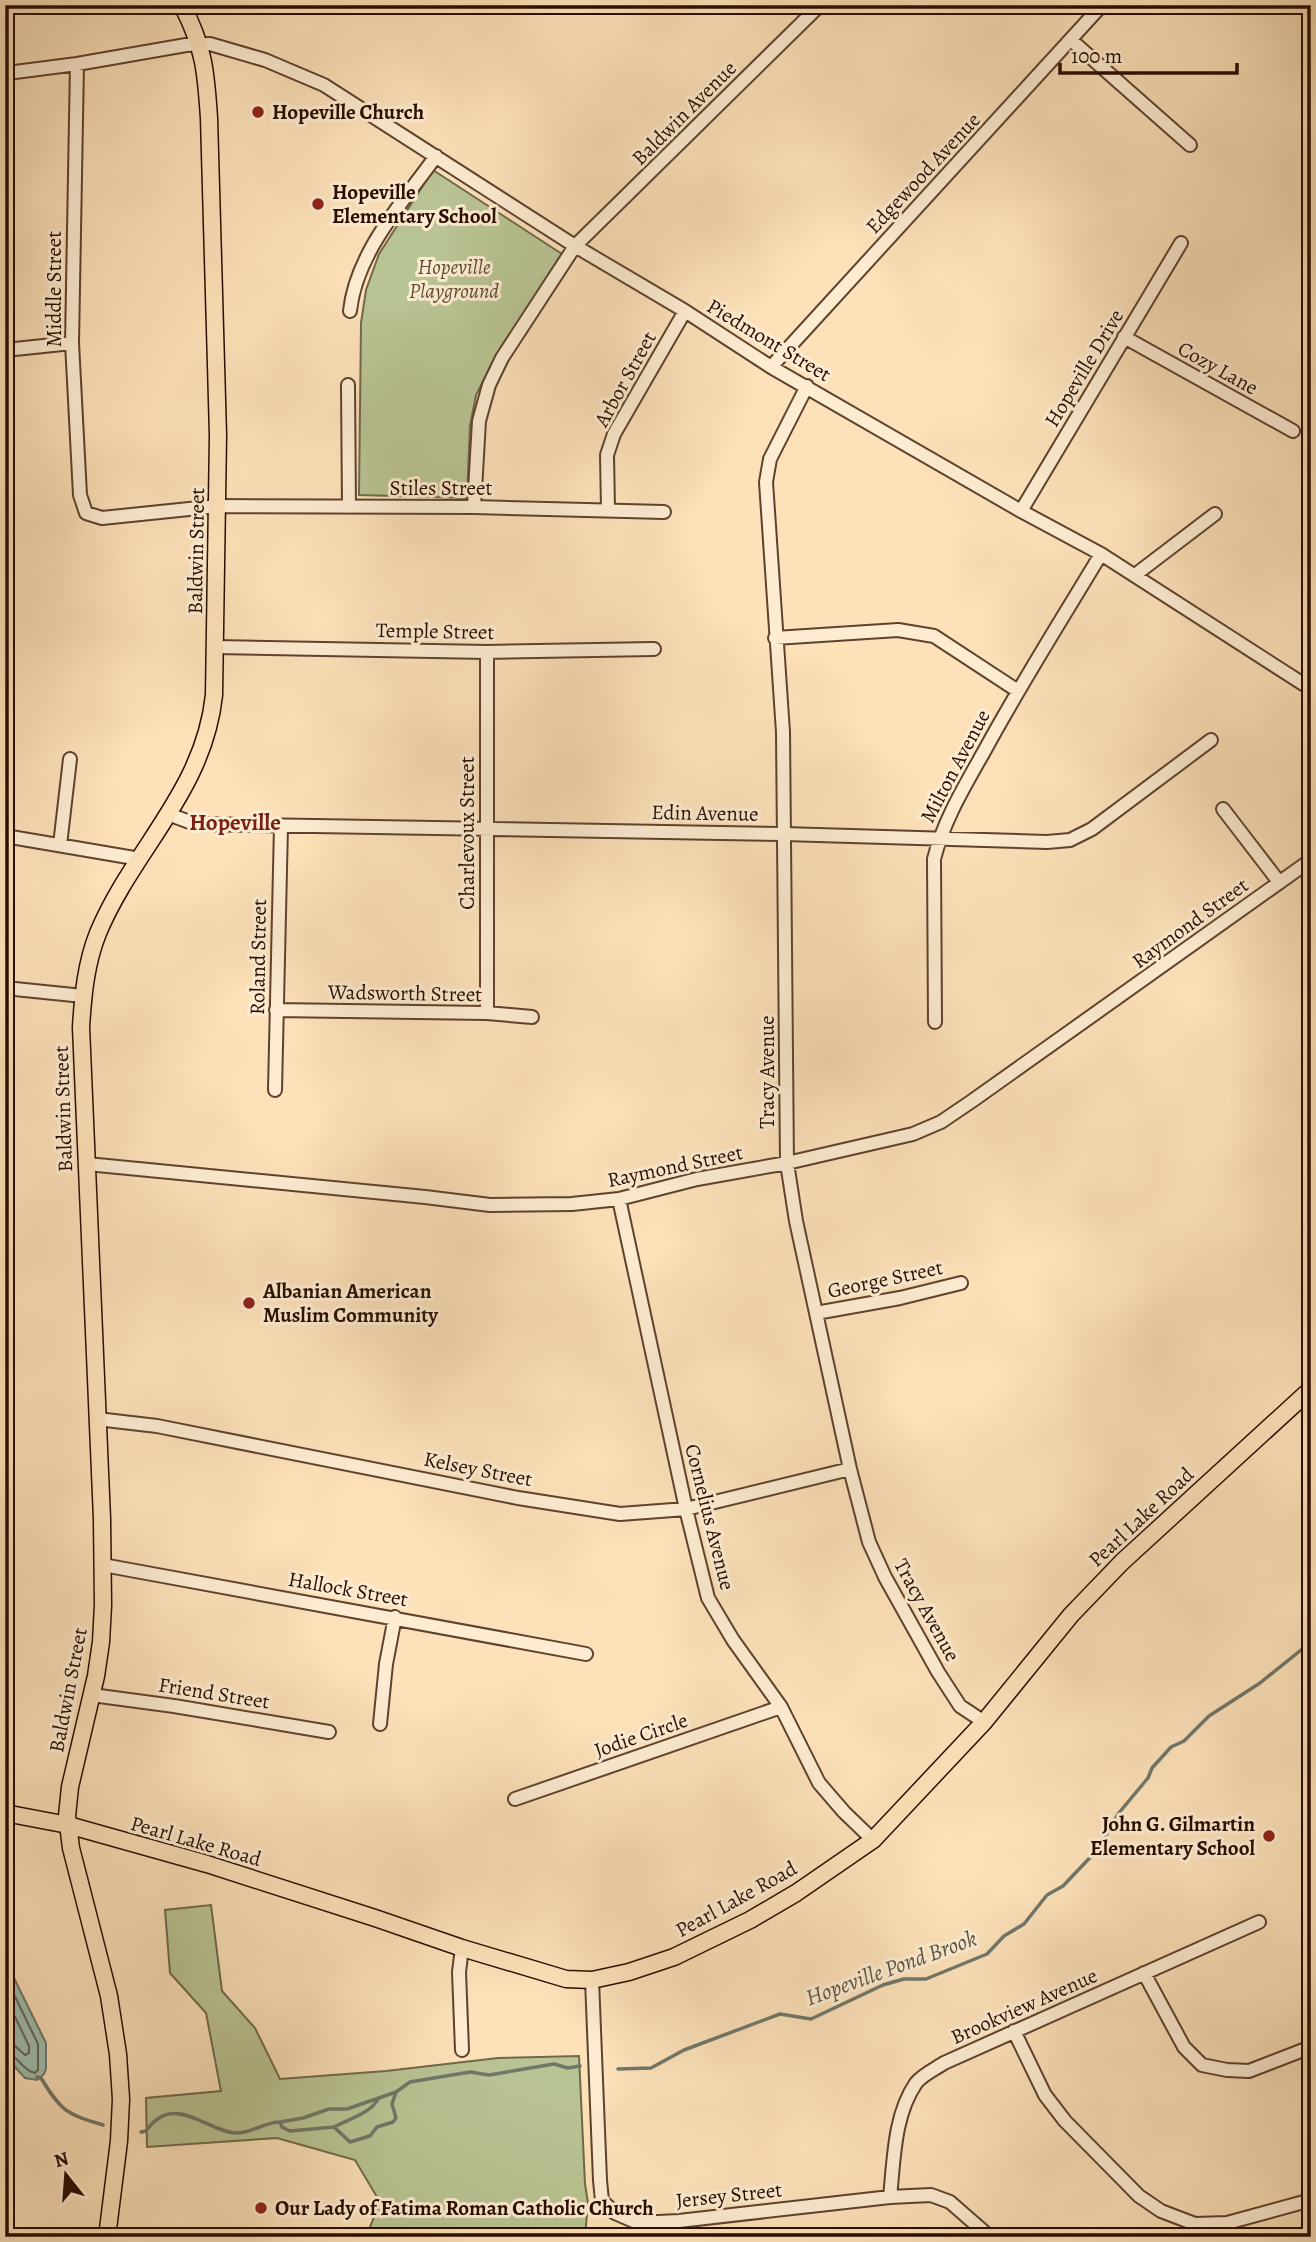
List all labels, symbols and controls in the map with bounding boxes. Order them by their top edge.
scale bar [1060,32,1237,76]
text: 100 m [1071,42,1122,70]
street label: Baldwin Avenue [625,54,743,172]
place label: Hopeville Church [272,98,424,126]
marker: Hopeville Church [250,104,266,120]
street label: Edgewood Avenue [859,106,987,240]
place label: Hopeville Elementary School [332,178,497,230]
marker: Hopeville Elementary School [310,196,326,212]
street label: Middle Street [40,231,68,347]
park label: Hopeville Playground [409,253,499,305]
street label: Piedmont Street [702,292,836,388]
street label: Hopeville Drive [1038,304,1130,432]
street label: Arbor Street [587,326,663,433]
street label: Cozy Lane [1173,334,1263,402]
street label: Stiles Street [390,474,492,502]
street label: Baldwin Street [181,487,211,615]
street label: Temple Street [376,616,495,646]
street label: Milton Avenue [913,705,997,827]
street label: Charlevoux Street [453,756,481,910]
street label: Edin Avenue [651,798,759,828]
district label: Hopeville [189,807,281,838]
street label: Raymond Street [1126,871,1254,975]
street label: Roland Street [243,899,273,1015]
street label: Wadsworth Street [327,978,482,1008]
street label: Tracy Avenue [753,1015,781,1129]
street label: Baldwin Street [47,1045,79,1173]
street label: Raymond Street [605,1138,745,1194]
street label: George Street [825,1253,945,1305]
place label: Albanian American Muslim Community [262,1277,439,1329]
marker: Albanian American Muslim Community [241,1295,257,1311]
street label: Cornelius Avenue [678,1441,742,1593]
street label: Kelsey Street [421,1445,535,1493]
street label: Pearl Lake Road [1082,1460,1200,1573]
street label: Tracy Avenue [887,1554,967,1666]
street label: Hallock Street [286,1565,410,1613]
street label: Baldwin Street [42,1625,94,1755]
street label: Friend Street [156,1670,272,1716]
street label: Jodie Circle [591,1706,691,1764]
street label: Pearl Lake Road [127,1809,265,1873]
place label: John G. Gilmartin Elementary School [1090,1810,1255,1862]
marker: John G. Gilmartin Elementary School [1261,1828,1277,1844]
street label: Pearl Lake Road [670,1854,802,1944]
water label: Hopeville Pond Brook [801,1923,981,2013]
street label: Brookview Avenue [946,1961,1102,2051]
north arrow [32,2140,102,2210]
text: N [51,2145,72,2174]
street label: Jersey Street [675,2176,783,2214]
place label: Our Lady of Fatima Roman Catholic Church [275,2194,654,2222]
marker: Our Lady of Fatima Roman Catholic Church [253,2200,269,2216]

